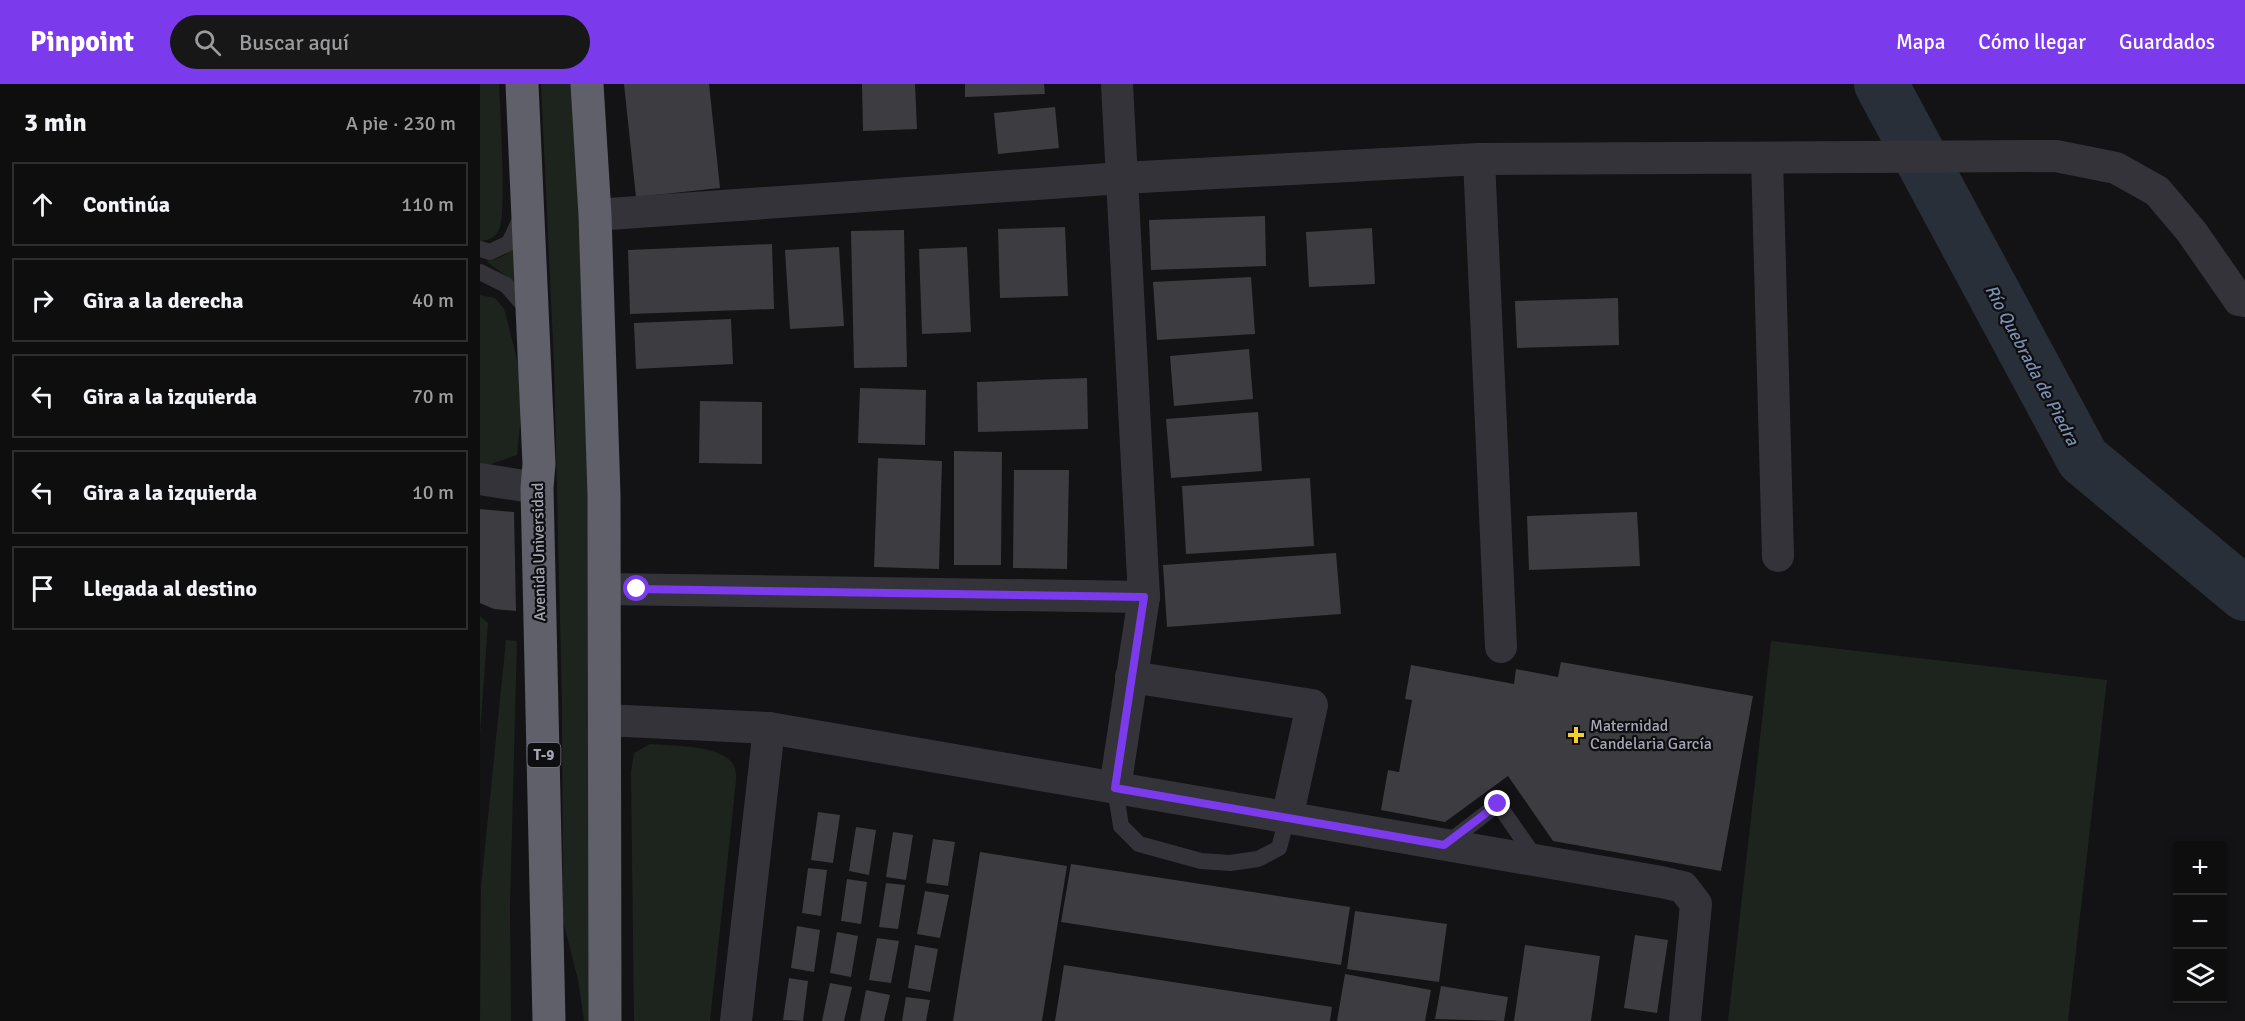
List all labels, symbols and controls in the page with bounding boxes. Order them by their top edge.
search box [170,15,590,69]
text: Pinpoint [30,25,134,59]
icon: search [191,26,224,59]
text: Buscar aquí [239,29,349,56]
text: Mapa [1896,29,1945,55]
text: Cómo llegar [1978,29,2086,55]
text: Guardados [2119,29,2215,55]
text: 3 min [24,107,87,139]
text: A pie · 230 m [346,111,456,136]
icon: ahead [26,188,59,221]
text: Continúa [83,191,170,218]
text: 110 m [401,192,454,217]
water label: Río Quebrada de Piedra [1980,281,2084,450]
icon: right [26,284,59,317]
text: Gira a la derecha [83,287,244,314]
text: 40 m [412,288,454,313]
icon: left [26,380,59,413]
text: Gira a la izquierda [83,383,257,410]
text: 70 m [412,384,454,409]
icon: left [26,476,59,509]
text: Gira a la izquierda [83,479,257,506]
text: 10 m [412,480,454,505]
street label: Avenida Universidad [528,482,550,622]
icon: arrive [26,572,59,605]
text: Llegada al destino [83,575,257,602]
route start [623,575,649,601]
place label: Maternidad Candelaria García [1590,716,1712,754]
marker: Maternidad Candelaria García [1567,726,1585,744]
road number: T-9 [528,743,560,767]
route end [1484,790,1510,816]
map controls [2173,841,2227,1003]
button: + [2173,841,2227,895]
button: − [2173,895,2227,949]
button: layers [2173,949,2227,1003]

